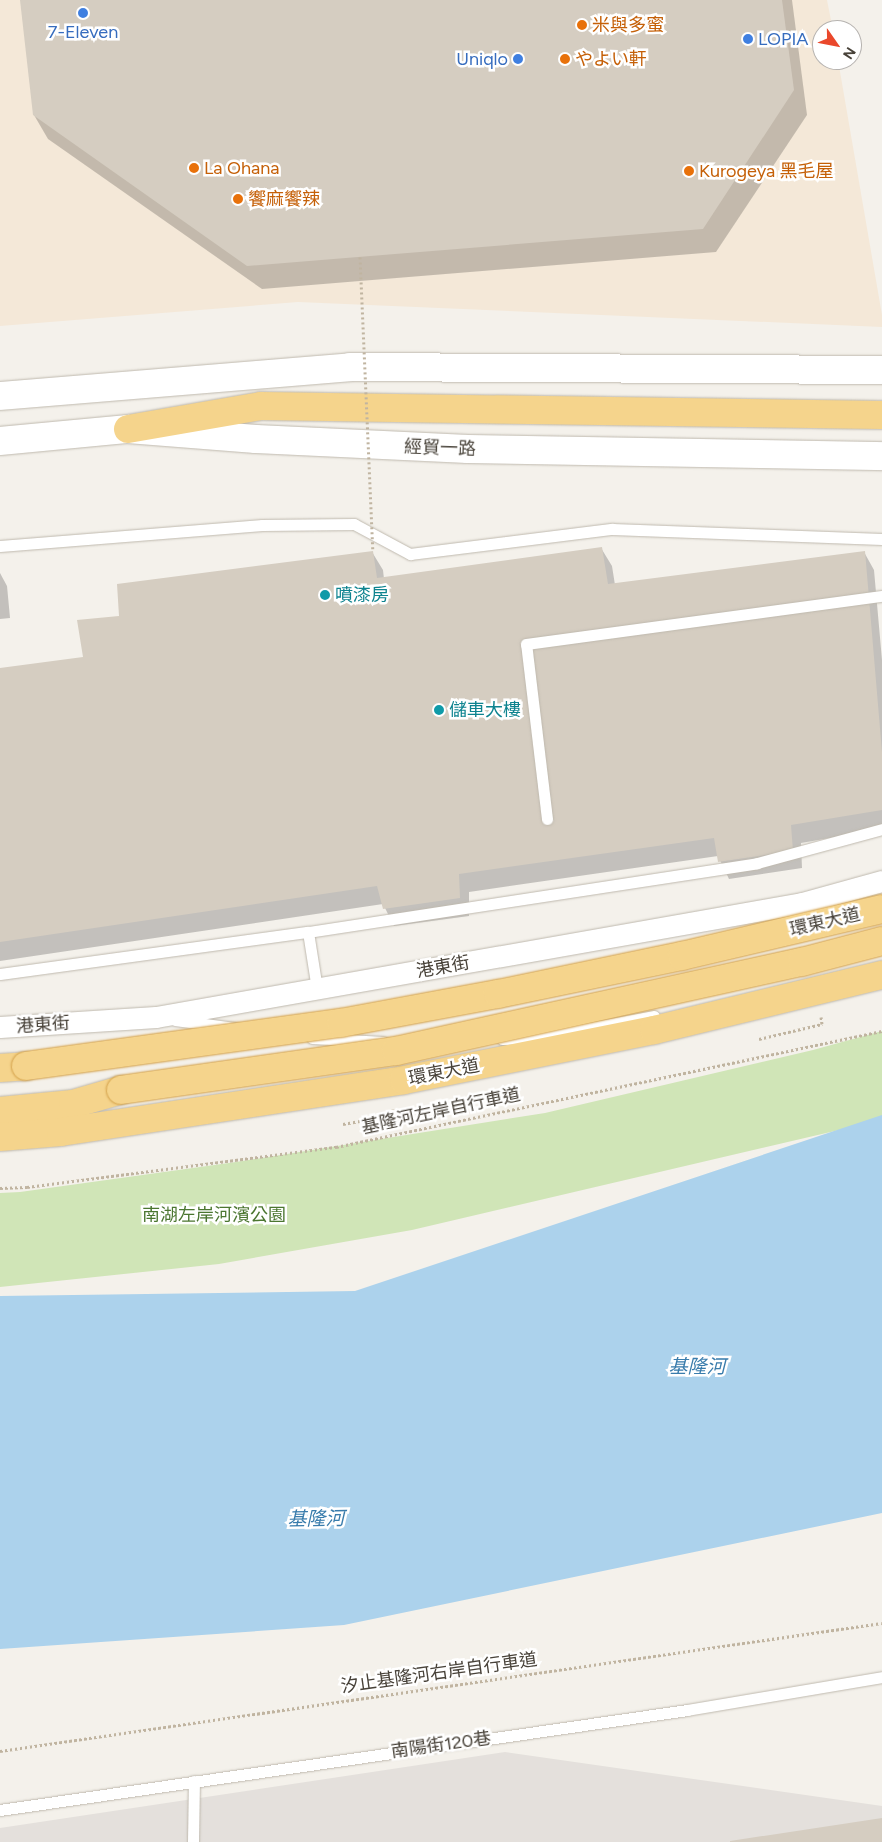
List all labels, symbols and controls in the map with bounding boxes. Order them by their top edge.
marker: 7-Eleven [77,7,89,19]
place label: 米與多蜜 [592,14,664,36]
marker: 米與多蜜 [576,19,588,31]
north arrow [812,20,862,70]
place label: 7-Eleven [48,21,118,43]
place label: LOPIA [758,28,808,50]
marker: LOPIA [742,33,754,45]
text: N [839,44,859,62]
place label: Uniqlo [456,48,508,70]
place label: やよい軒 [575,48,647,70]
marker: Uniqlo [512,53,524,65]
marker: やよい軒 [559,53,571,65]
place label: La Ohana [204,157,279,179]
place label: Kurogeya 黑毛屋 [699,160,834,182]
marker: La Ohana [188,162,200,174]
marker: Kurogeya 黑毛屋 [683,165,695,177]
place label: 饗麻饗辣 [248,188,320,210]
marker: 饗麻饗辣 [232,193,244,205]
street label: 經貿一路 [404,436,476,460]
place label: 噴漆房 [335,584,389,606]
marker: 噴漆房 [319,589,331,601]
place label: 儲車大樓 [449,699,521,721]
marker: 儲車大樓 [433,704,445,716]
street label: 環東大道 [787,903,863,941]
street label: 港東街 [415,952,471,982]
street label: 港東街 [15,1012,71,1038]
street label: 環東大道 [407,1055,481,1089]
street label: 基隆河左岸自行車道 [360,1084,522,1138]
park label: 南湖左岸河濱公園 [142,1204,286,1226]
water label: 基隆河 [669,1356,725,1378]
water label: 基隆河 [287,1507,345,1531]
street label: 汐止基隆河右岸自行車道 [339,1649,539,1697]
street label: 南陽街120巷 [389,1727,493,1763]

